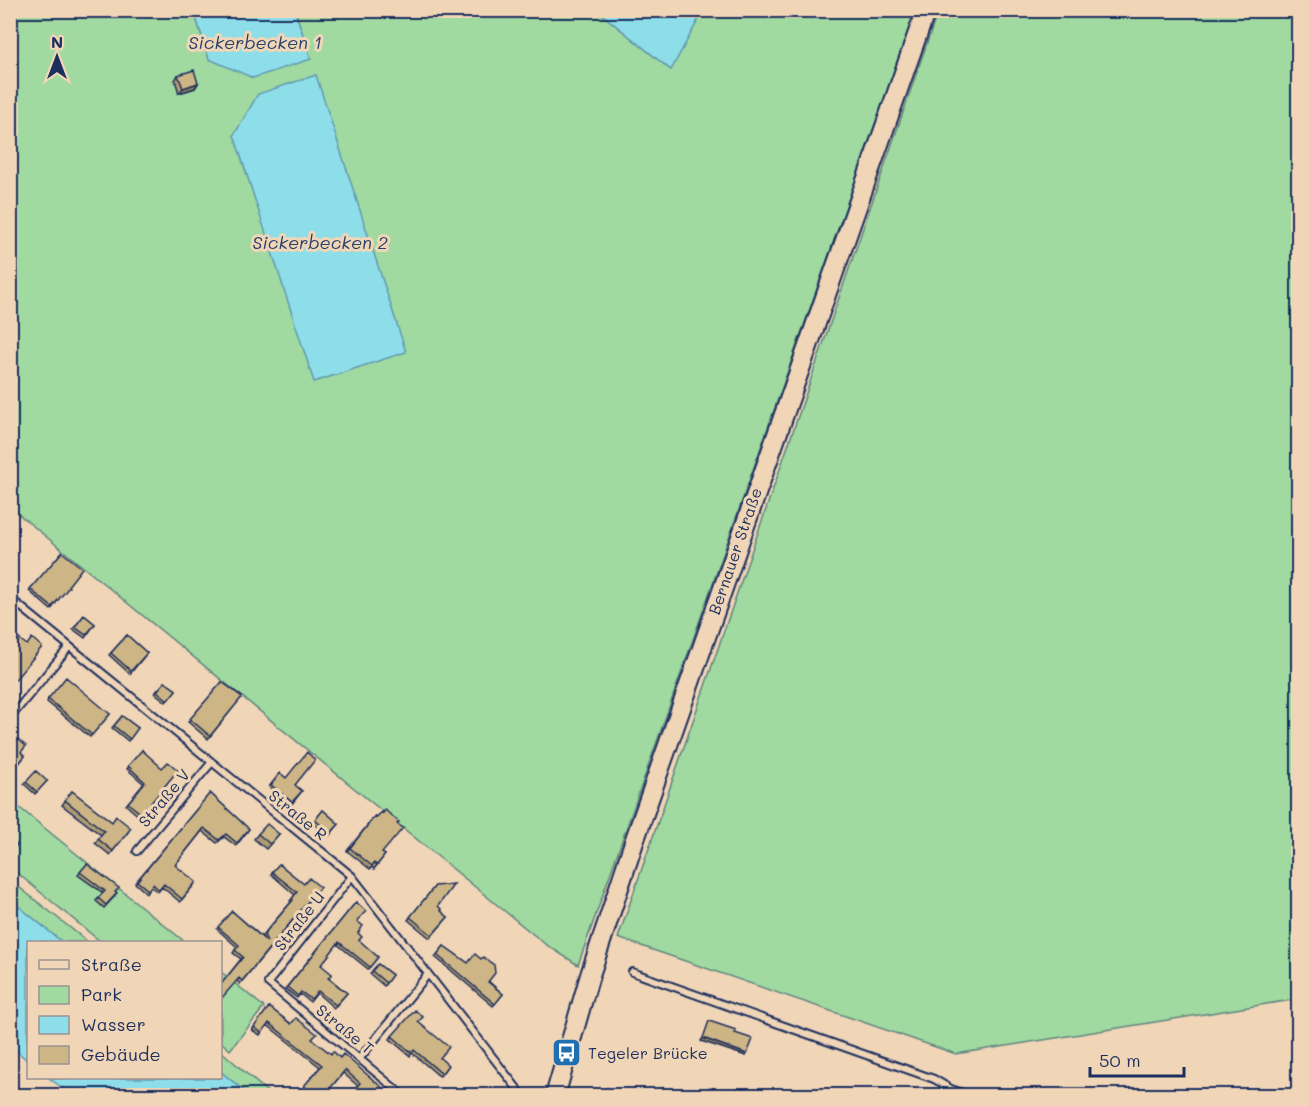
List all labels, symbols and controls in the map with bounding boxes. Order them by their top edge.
north arrow [27,27,87,87]
water label: Sickerbecken 1 [188,30,322,54]
text: N [51,31,63,52]
water label: Sickerbecken 2 [252,230,388,254]
street label: Bernauer Straße [703,485,766,617]
street label: Straße V [133,764,194,831]
street label: Straße R [265,785,332,845]
street label: Straße U [269,887,328,955]
legend [27,941,222,1079]
text: Straße [81,952,142,976]
text: Park [81,982,122,1006]
street label: Straße T [312,999,378,1058]
text: Wasser [81,1012,146,1036]
bus stop icon: Tegeler Brücke [551,1037,583,1069]
scale bar [1090,1040,1184,1078]
text: Gebäude [81,1042,161,1066]
place label: Tegeler Brücke [588,1042,708,1063]
text: 50 m [1099,1048,1141,1072]

